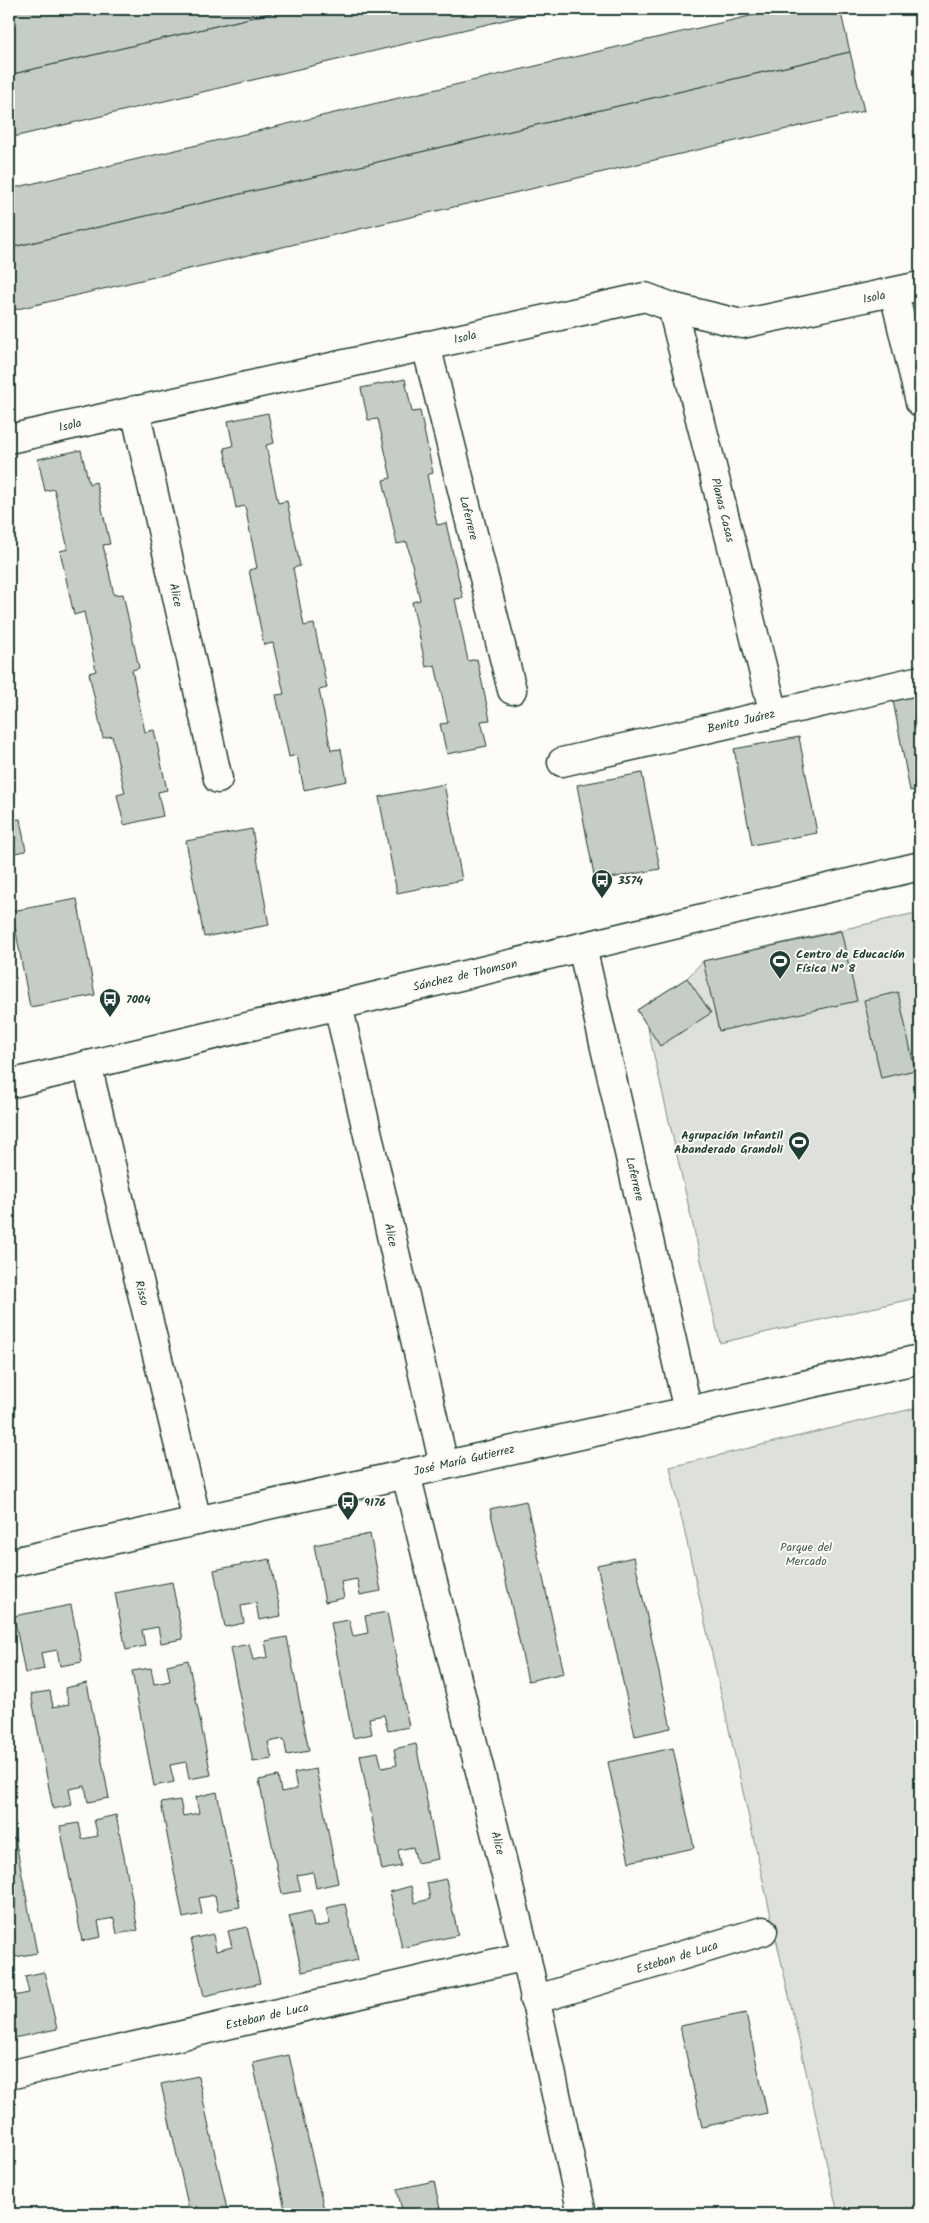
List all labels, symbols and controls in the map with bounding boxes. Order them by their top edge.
street label: Isola [861,286,888,309]
street label: Isola [452,326,479,349]
street label: Isola [57,414,84,437]
street label: Planas Casas [705,476,740,544]
street label: Laferrere [454,494,483,543]
street label: Alice [164,581,188,609]
street label: Benito Juárez [705,704,777,738]
bus stop icon: 3574 [590,868,614,899]
place label: 3574 [617,871,643,890]
place label: Centro de Educación Física N° 8 [796,945,905,978]
sports icon: Centro de Educación Física N° 8 [768,949,792,980]
street label: Sánchez de Thomson [411,954,519,997]
bus stop icon: 7004 [98,987,122,1018]
place label: 7004 [126,990,151,1009]
place label: Agrupación Infantil Abanderado Grandoli [674,1126,784,1159]
sports icon: Agrupación Infantil Abanderado Grandoli [787,1130,811,1161]
street label: Laferrere [620,1155,649,1204]
street label: Alice [379,1221,403,1249]
street label: Risso [129,1278,154,1308]
street label: José María Gutierrez [412,1440,517,1481]
bus stop icon: 9176 [336,1490,360,1521]
place label: 9176 [364,1493,386,1512]
park label: Parque del Mercado [780,1538,832,1571]
street label: Alice [485,1829,510,1858]
street label: Esteban de Luca [634,1936,721,1979]
street label: Esteban de Luca [224,1998,311,2035]

